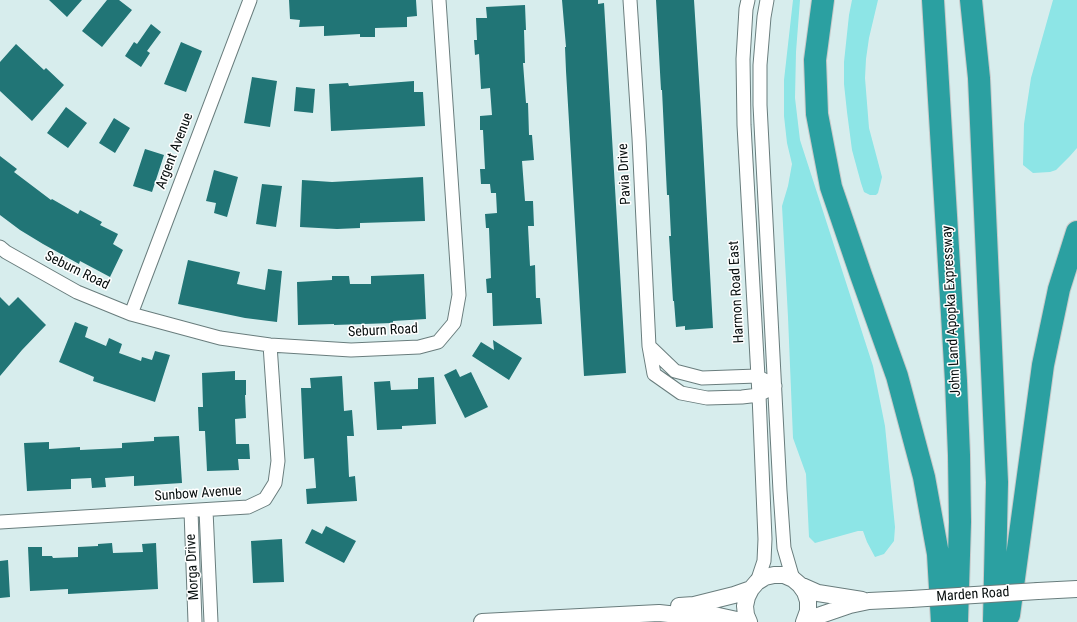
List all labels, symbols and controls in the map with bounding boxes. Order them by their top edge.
street label: Argent Avenue [153,111,197,191]
street label: Pavia Drive [615,143,635,205]
street label: John Land Apopka Expressway [939,225,965,397]
street label: Harmon Road East [726,240,748,344]
street label: Seburn Road [42,248,112,294]
street label: Seburn Road [348,321,418,341]
street label: Sunbow Avenue [154,483,242,505]
street label: Morga Drive [183,533,203,601]
street label: Marden Road [936,584,1010,606]

